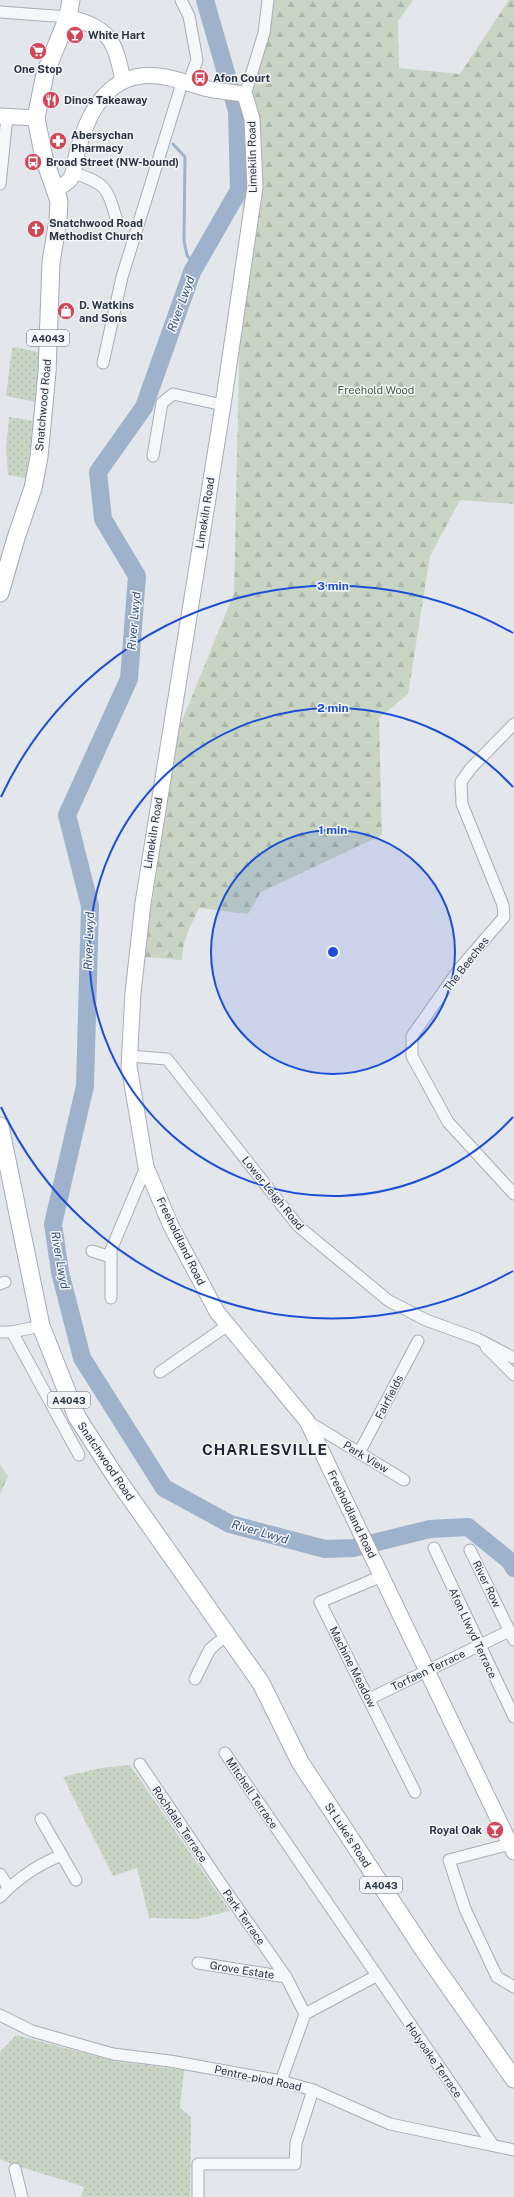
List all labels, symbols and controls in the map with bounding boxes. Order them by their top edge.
bar icon: White Hart [65,25,85,45]
place label: White Hart [88,29,145,41]
supermarket icon: One Stop [28,41,48,61]
place label: One Stop [14,63,63,75]
bus stop icon: Afon Court [190,68,210,88]
place label: Afon Court [213,72,270,84]
restaurant icon: Dinos Takeaway [41,90,61,110]
place label: Dinos Takeaway [64,94,148,106]
street label: Limekiln Road [245,121,259,193]
place label: Abersychan Pharmacy [71,129,134,154]
pharmacy icon: Abersychan Pharmacy [48,131,68,151]
bus stop icon: Broad Street (NW-bound) [23,152,43,172]
place label: Broad Street (NW-bound) [46,156,179,168]
place label: Snatchwood Road Methodist Church [49,217,143,242]
church icon: Snatchwood Road Methodist Church [26,219,46,239]
water label: River Lwyd [164,274,198,334]
place label: D. Watkins and Sons [79,299,134,324]
shop icon: D. Watkins and Sons [56,301,76,321]
road number: A4043 [27,330,69,346]
street label: Snatchwood Road [33,359,53,451]
park label: Freehold Wood [338,384,414,396]
street label: Limekiln Road [193,476,217,550]
text: 3 min [317,579,349,593]
water label: River Lwyd [124,591,144,651]
text: 2 min [317,701,349,715]
street label: Limekiln Road [141,796,165,870]
text: 1 min [319,823,347,837]
water label: River Lwyd [81,911,97,970]
street label: The Beeches [441,934,491,994]
centre of rings [326,945,340,959]
street label: Lower Leigh Road [240,1154,306,1232]
street label: Freeholdland Road [154,1195,208,1287]
water label: River Lwyd [48,1230,72,1290]
street label: Fairfields [373,1373,405,1421]
road number: A4043 [48,1392,90,1408]
street label: Snatchwood Road [75,1420,137,1502]
street label: Park View [341,1439,391,1475]
district label: CHARLESVILLE [202,1441,328,1458]
street label: Freeholdland Road [325,1468,379,1560]
water label: River Lwyd [230,1517,290,1547]
street label: River Row [470,1559,504,1610]
street label: Afon Llwyd Terrace [447,1586,499,1680]
street label: Machine Meadow [327,1625,379,1710]
street label: Torfaen Terrace [389,1647,467,1693]
street label: Mitchell Terrace [224,1755,280,1831]
street label: Rochdale Terrace [150,1784,210,1864]
street label: St Luke's Road [323,1800,373,1870]
bar icon: Royal Oak [485,1820,505,1840]
place label: Royal Oak [429,1824,483,1836]
road number: A4043 [360,1877,402,1893]
street label: Park Terrace [221,1887,267,1947]
street label: Grove Estate [209,1959,275,1981]
street label: Holyoake Terrace [404,2020,464,2100]
street label: Pentre-piod Road [213,2063,303,2093]

